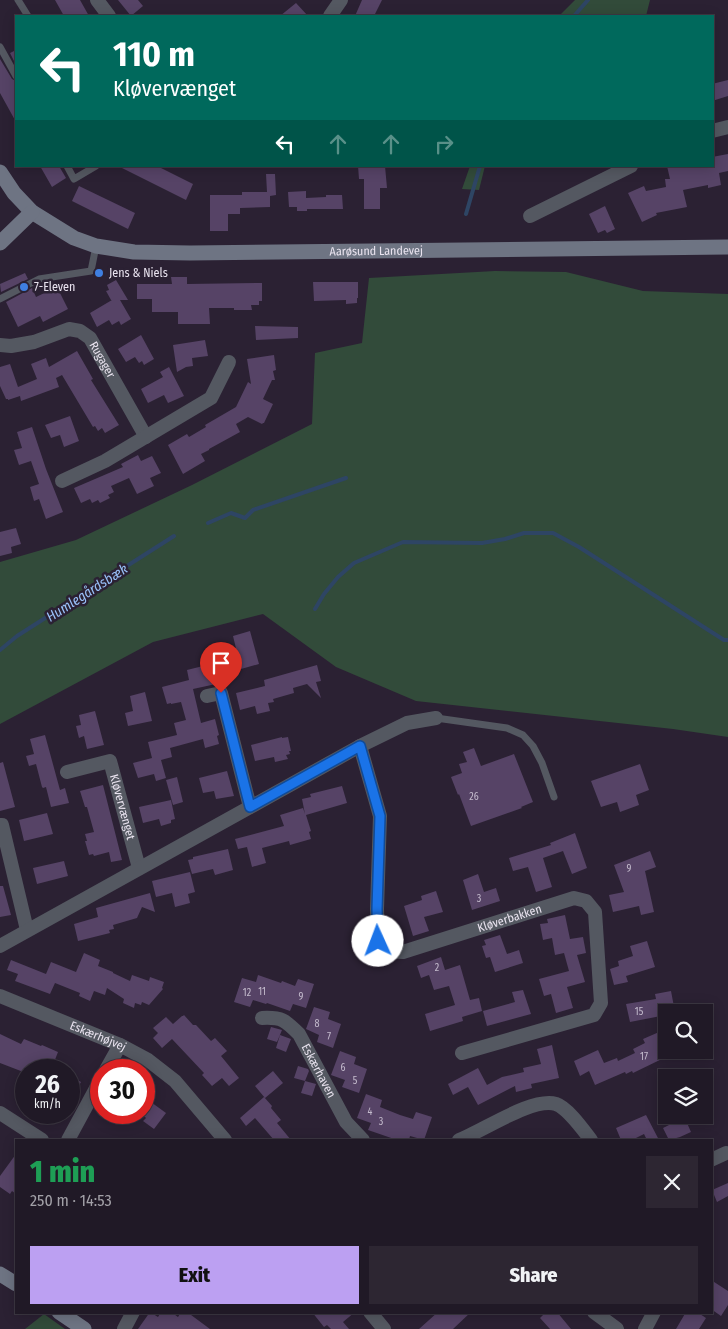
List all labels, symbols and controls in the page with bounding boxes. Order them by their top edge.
text: 110 m [113,33,195,75]
icon: left [30,35,95,100]
text: Kløvervænget [113,75,236,102]
icon: left [271,130,299,158]
icon: ahead [324,130,352,158]
icon: ahead [377,130,405,158]
icon: right [430,130,458,158]
street label: Aarøsund Landevej [330,243,423,258]
place label: Jens & Niels [109,266,168,280]
marker: Jens & Niels [93,267,105,279]
place label: 7-Eleven [34,280,75,294]
marker: 7-Eleven [18,281,30,293]
street label: Rugager [86,339,118,381]
water label: Humlegårdsbæk [43,560,131,626]
pin [200,642,242,693]
icon: arrive [207,649,235,677]
street label: Kløvervænget [107,773,138,841]
house number: 26 [469,791,479,803]
house number: 9 [627,863,632,875]
house number: 3 [477,893,482,905]
street label: Kløverbakken [476,902,543,935]
position arrow [351,914,403,966]
house number: 2 [435,962,440,974]
house number: 11 [258,986,266,998]
house number: 12 [243,987,252,999]
house number: 9 [299,991,304,1003]
map controls [658,1004,713,1124]
button: search [658,1004,713,1059]
house number: 15 [635,1006,644,1018]
street label: Eskærhøjvej [68,1018,129,1054]
house number: 8 [315,1018,320,1030]
house number: 7 [327,1031,331,1043]
street label: Eskærhaven [299,1041,339,1100]
house number: 17 [640,1051,648,1063]
speed limit sign: 30 [90,1059,155,1124]
house number: 6 [341,1062,346,1074]
button: layers [658,1069,713,1124]
text: 26 [35,1070,60,1100]
house number: 5 [353,1075,358,1087]
text: km/h [34,1097,61,1111]
house number: 4 [368,1106,373,1118]
house number: 3 [379,1116,384,1128]
text: 1 min [30,1154,95,1190]
button: close [646,1156,698,1208]
text: 250 m · 14:53 [30,1191,112,1210]
button: Exit [30,1246,359,1304]
button: Share [369,1246,698,1304]

